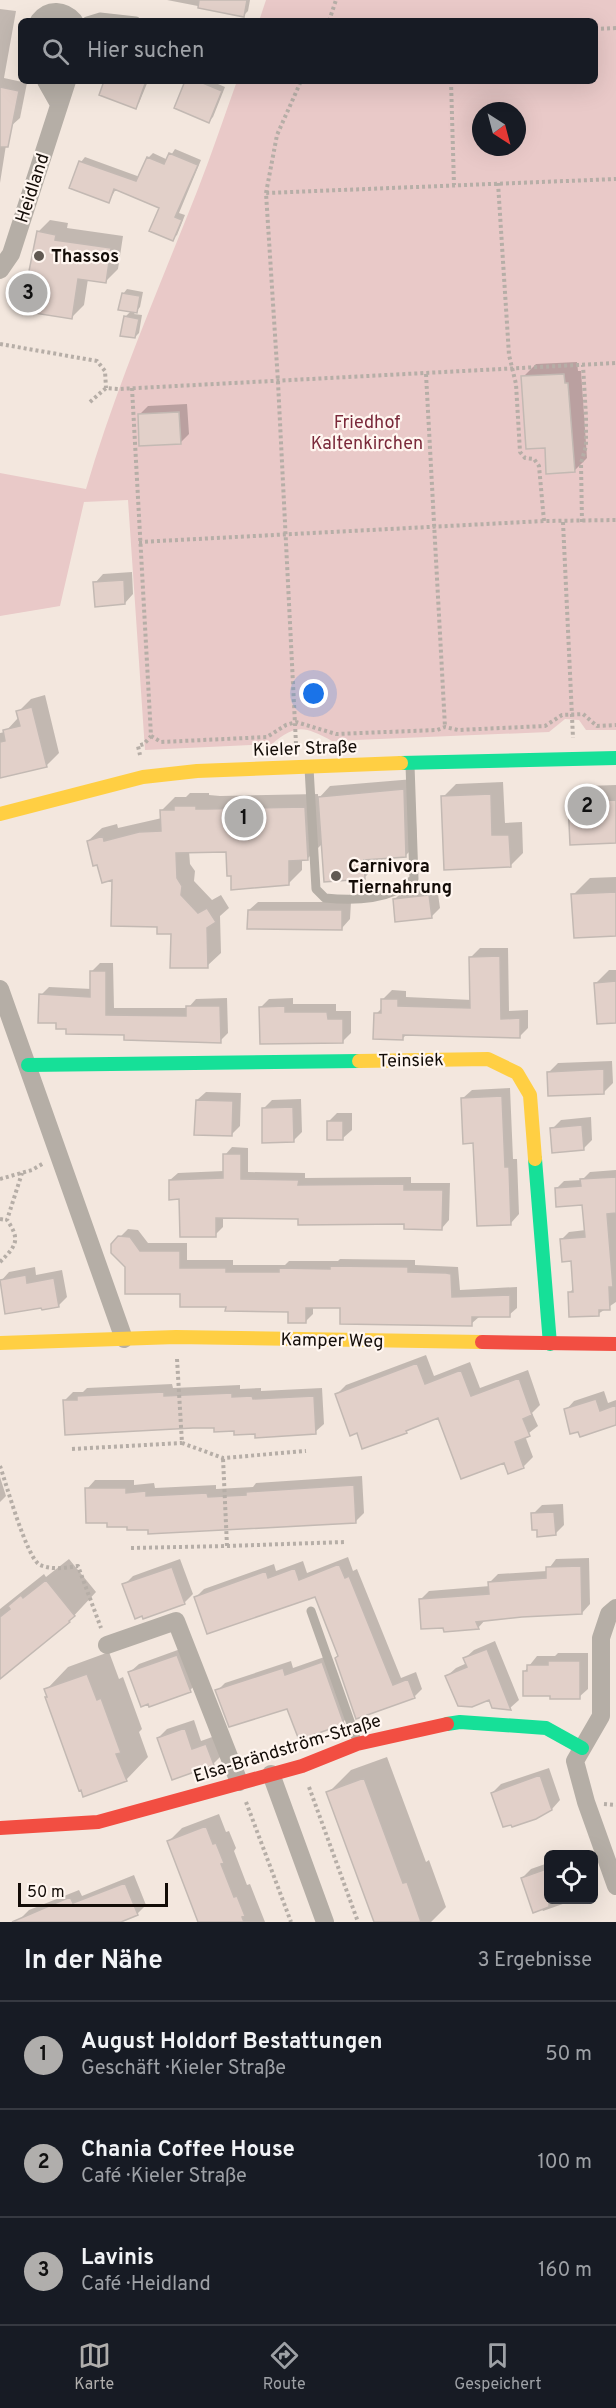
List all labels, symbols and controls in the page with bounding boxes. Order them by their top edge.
search box [18,18,598,84]
icon: search [39,35,72,68]
text: Hier suchen [87,38,204,65]
north arrow [472,102,526,156]
street label: Heidland [11,151,55,226]
place label: Thassos [51,246,119,269]
marker: Thassos [32,249,46,263]
pin: 3 [9,270,48,316]
park label: Friedhof Kaltenkirchen [311,412,423,456]
your location [299,679,328,708]
street label: Kieler Straße [252,736,358,763]
pin: 2 [568,784,606,828]
pin: 1 [224,796,264,840]
place label: Carnivora Tiernahrung [348,856,452,900]
marker: Carnivora Tiernahrung [329,869,343,883]
street label: Teinsiek [378,1049,444,1074]
street label: Kamper Weg [280,1329,384,1354]
street label: Elsa-Brändström-Straße [191,1710,384,1789]
map controls [544,1850,598,1904]
button: locate [544,1850,598,1904]
scale bar [18,1880,168,1908]
text: 50 m [27,1883,65,1903]
text: In der Nähe [24,1945,163,1978]
text: 3 Ergebnisse [477,1948,592,1974]
text: August Holdorf Bestattungen [81,2029,383,2056]
text: 1 [40,2042,48,2068]
text: 50 m [545,2042,592,2068]
text: Geschäft · Kieler Straße [81,2056,286,2082]
text: Chania Coffee House [81,2137,295,2164]
text: 2 [37,2150,50,2176]
text: 100 m [537,2150,592,2176]
text: Café · Kieler Straße [81,2164,247,2190]
text: Lavinis [81,2245,154,2272]
text: 3 [38,2258,50,2284]
text: 160 m [538,2258,592,2284]
text: Café · Heidland [81,2272,211,2298]
tab: Karte [74,2339,114,2395]
tab: Route [263,2339,306,2395]
tab: Gespeichert [454,2339,542,2395]

